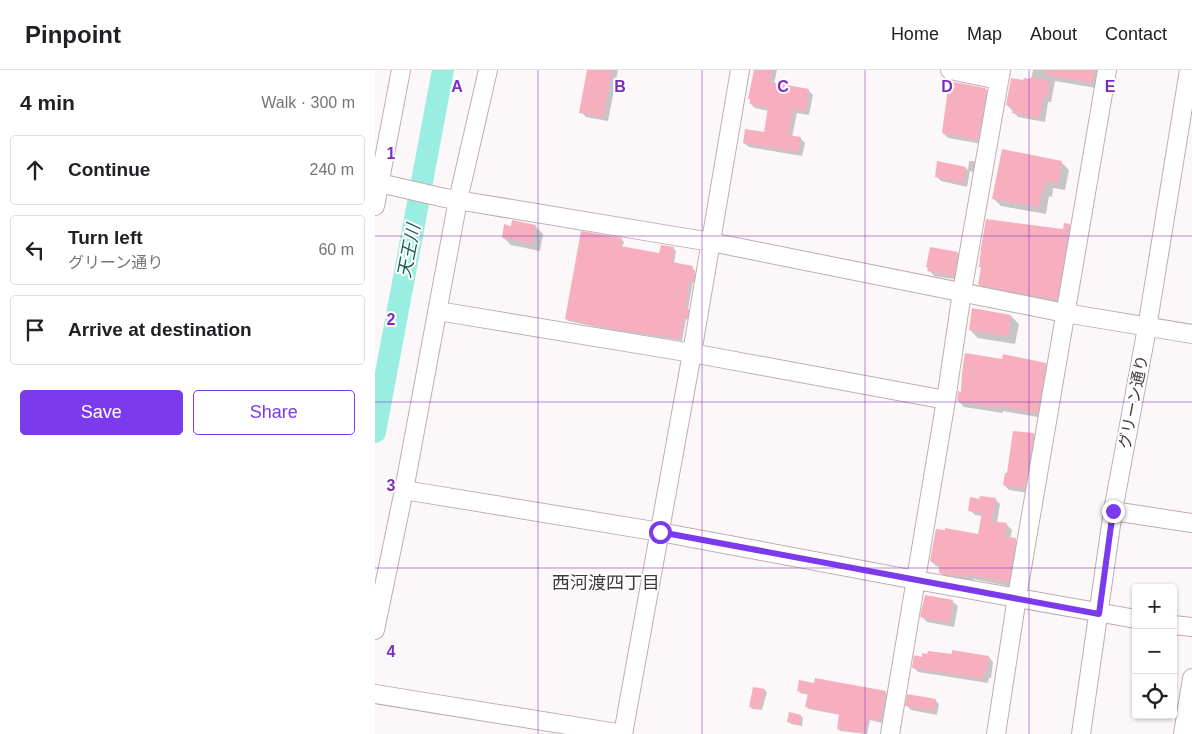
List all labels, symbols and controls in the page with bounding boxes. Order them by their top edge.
text: Pinpoint [25,21,121,48]
text: Home [891,24,939,44]
text: Map [967,24,1002,44]
text: About [1030,24,1077,44]
text: Contact [1105,24,1167,44]
text: A [451,78,463,95]
text: B [614,78,626,95]
text: C [777,78,789,95]
text: D [941,78,953,95]
text: E [1105,78,1116,95]
text: 4 min [20,91,75,114]
text: Walk · 300 m [261,94,355,111]
text: 1 [387,145,396,162]
icon: ahead [21,156,49,184]
text: Continue [68,159,150,180]
text: 240 m [310,161,354,178]
water label: 天王川 [394,221,424,279]
text: Turn left [68,227,143,248]
icon: left [21,236,49,264]
text: 60 m [318,241,354,258]
text: グリーン通り [68,254,163,271]
text: 2 [387,311,396,328]
icon: arrive [21,316,49,344]
text: Arrive at destination [68,319,252,340]
street label: グリーン通り [1116,354,1151,450]
button: Save [20,390,183,435]
button: Share [193,390,355,435]
text: 3 [387,477,396,494]
route end [1102,500,1125,523]
route start [649,521,672,544]
district label: 西河渡四丁目 [552,573,660,593]
map controls [1132,584,1177,719]
button: + [1132,584,1177,629]
button: − [1132,629,1177,674]
text: 4 [387,643,396,660]
button: locate [1132,674,1177,719]

